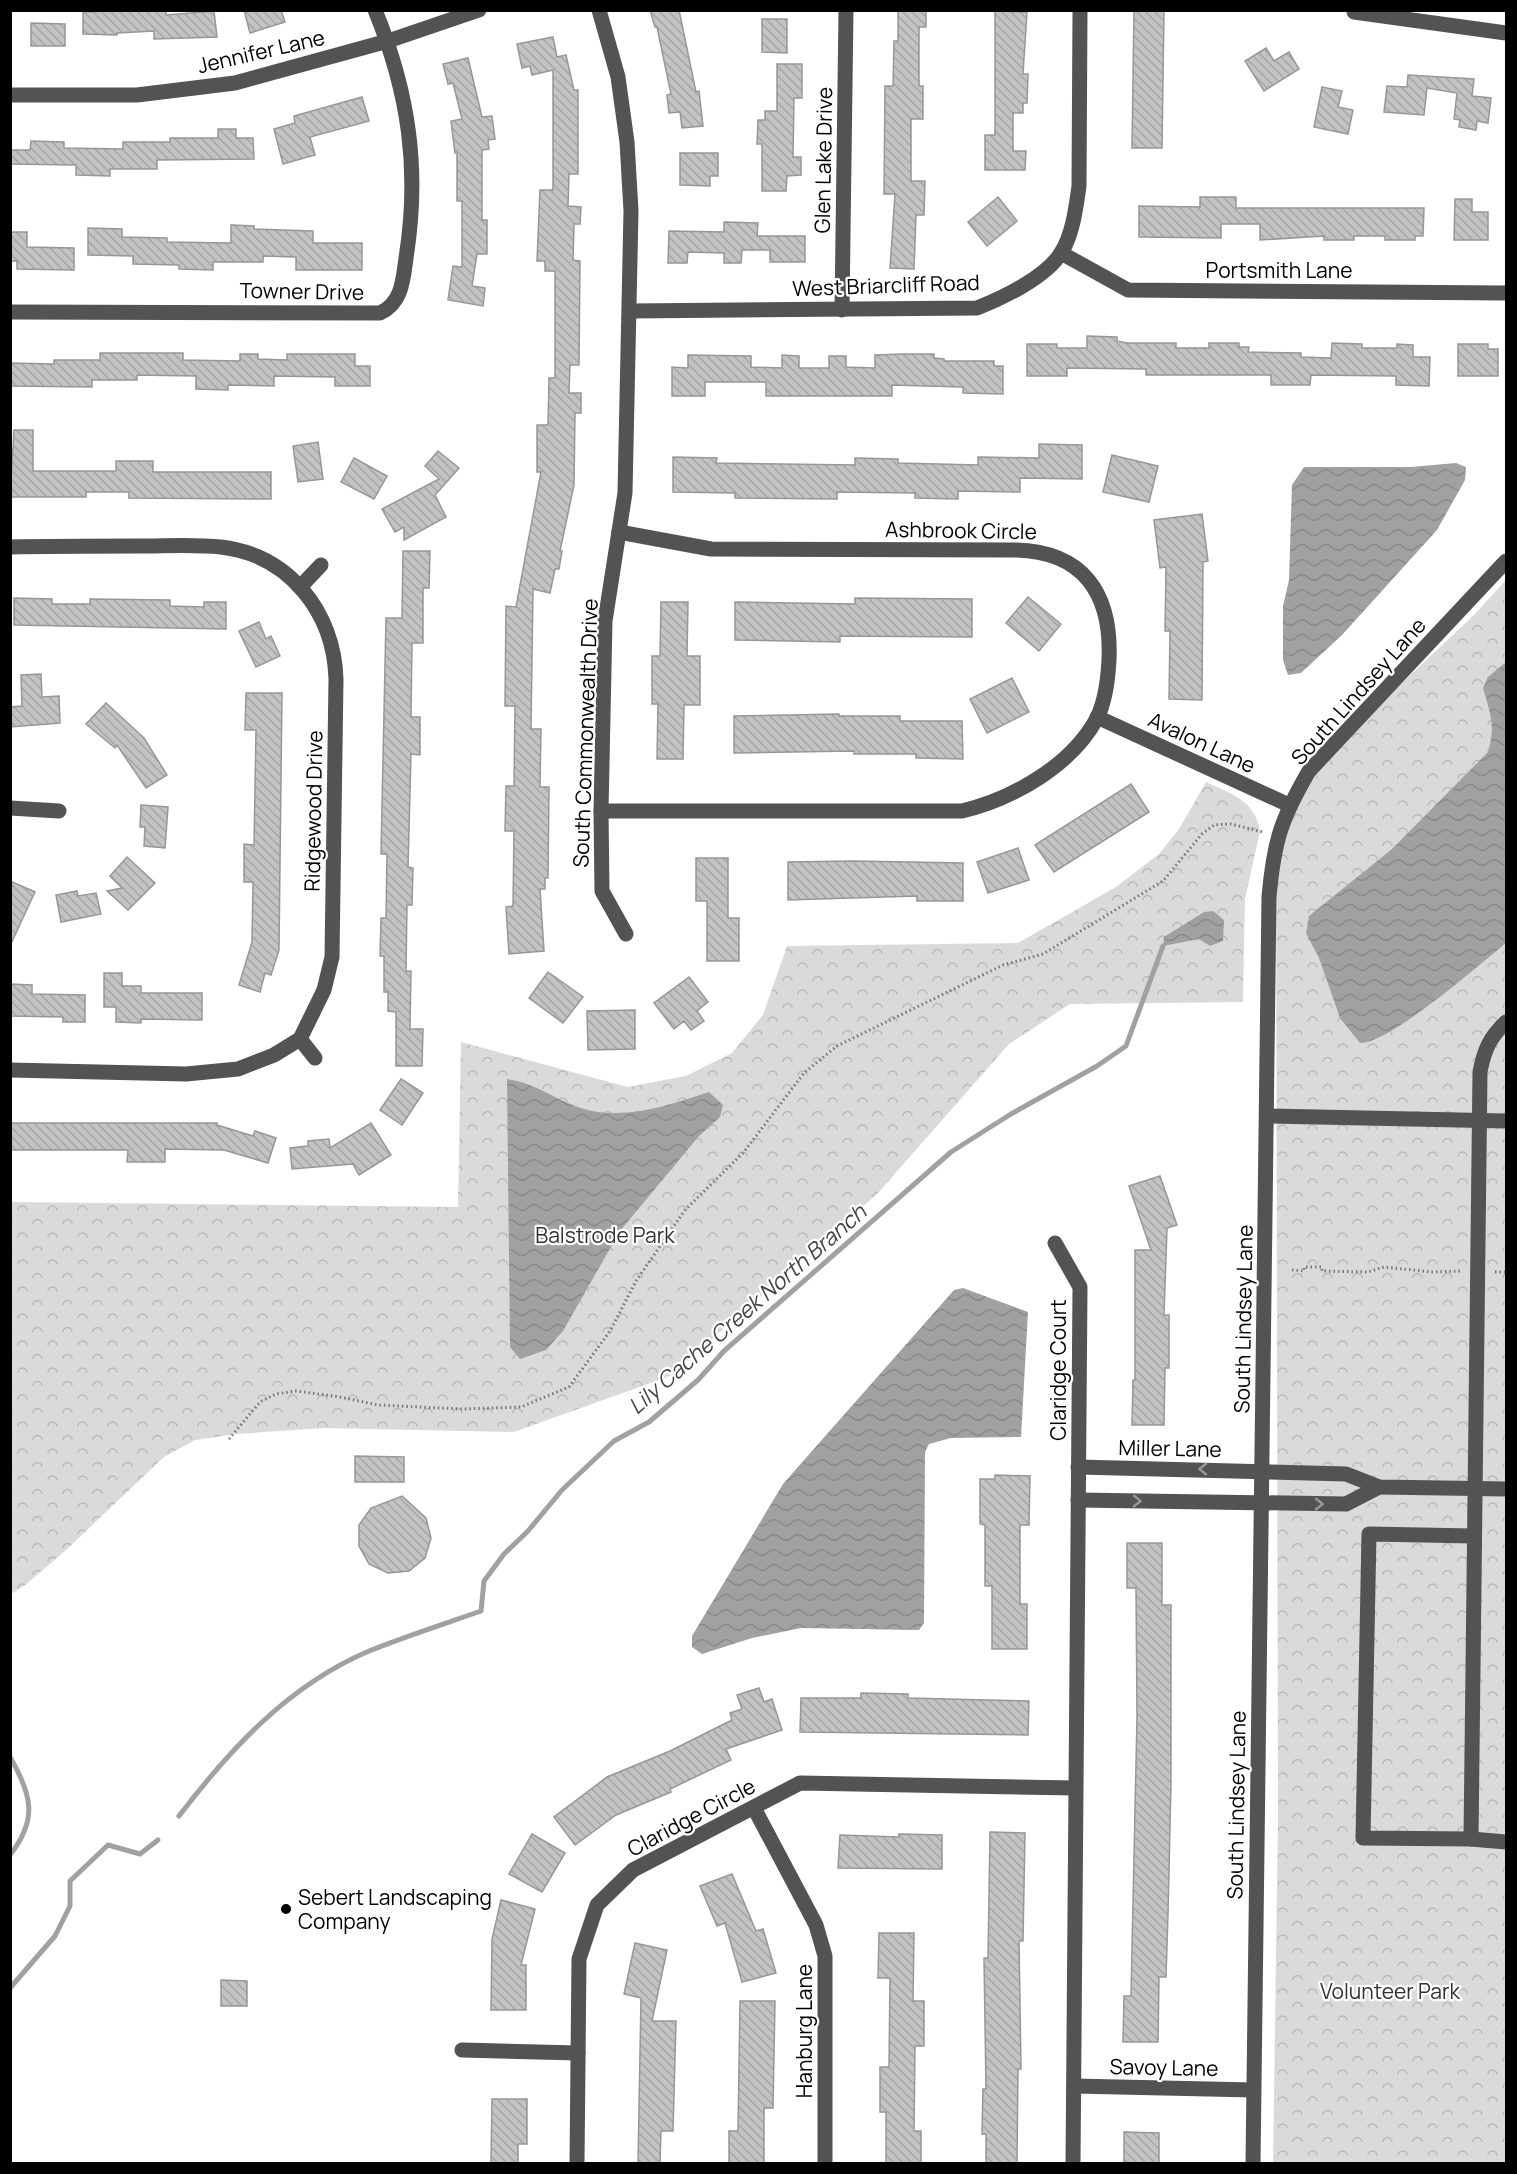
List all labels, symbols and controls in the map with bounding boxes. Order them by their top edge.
street label: Jennifer Lane [195,23,327,79]
street label: Glen Lake Drive [808,87,838,233]
street label: Portsmith Lane [1206,256,1352,284]
street label: West Briarcliff Road [792,268,980,302]
street label: Towner Drive [240,276,364,306]
street label: Ashbrook Circle [885,515,1037,545]
street label: South Commonwealth Drive [566,598,604,868]
street label: South Lindsey Lane [1284,611,1432,771]
street label: Avalon Lane [1144,705,1260,779]
street label: Ridgewood Drive [298,730,328,892]
water label: Lily Cache Creek North Branch [622,1197,873,1421]
park label: Balstrode Park [535,1221,675,1249]
street label: South Lindsey Lane [1227,1224,1259,1414]
street label: Claridge Court [1044,1299,1072,1441]
street label: Miller Lane [1118,1433,1222,1463]
one-way arrow [1198,1463,1207,1476]
one-way arrow [1132,1495,1141,1507]
one-way arrow [1315,1498,1324,1510]
street label: South Lindsey Lane [1220,1710,1252,1900]
street label: Claridge Circle [622,1771,760,1863]
place label: Sebert Landscaping Company [298,1883,492,1935]
marker: Sebert Landscaping Company [279,1902,293,1916]
street label: Hanburg Lane [790,1964,818,2098]
park label: Volunteer Park [1320,1977,1461,2005]
street label: Savoy Lane [1109,2052,1219,2082]

